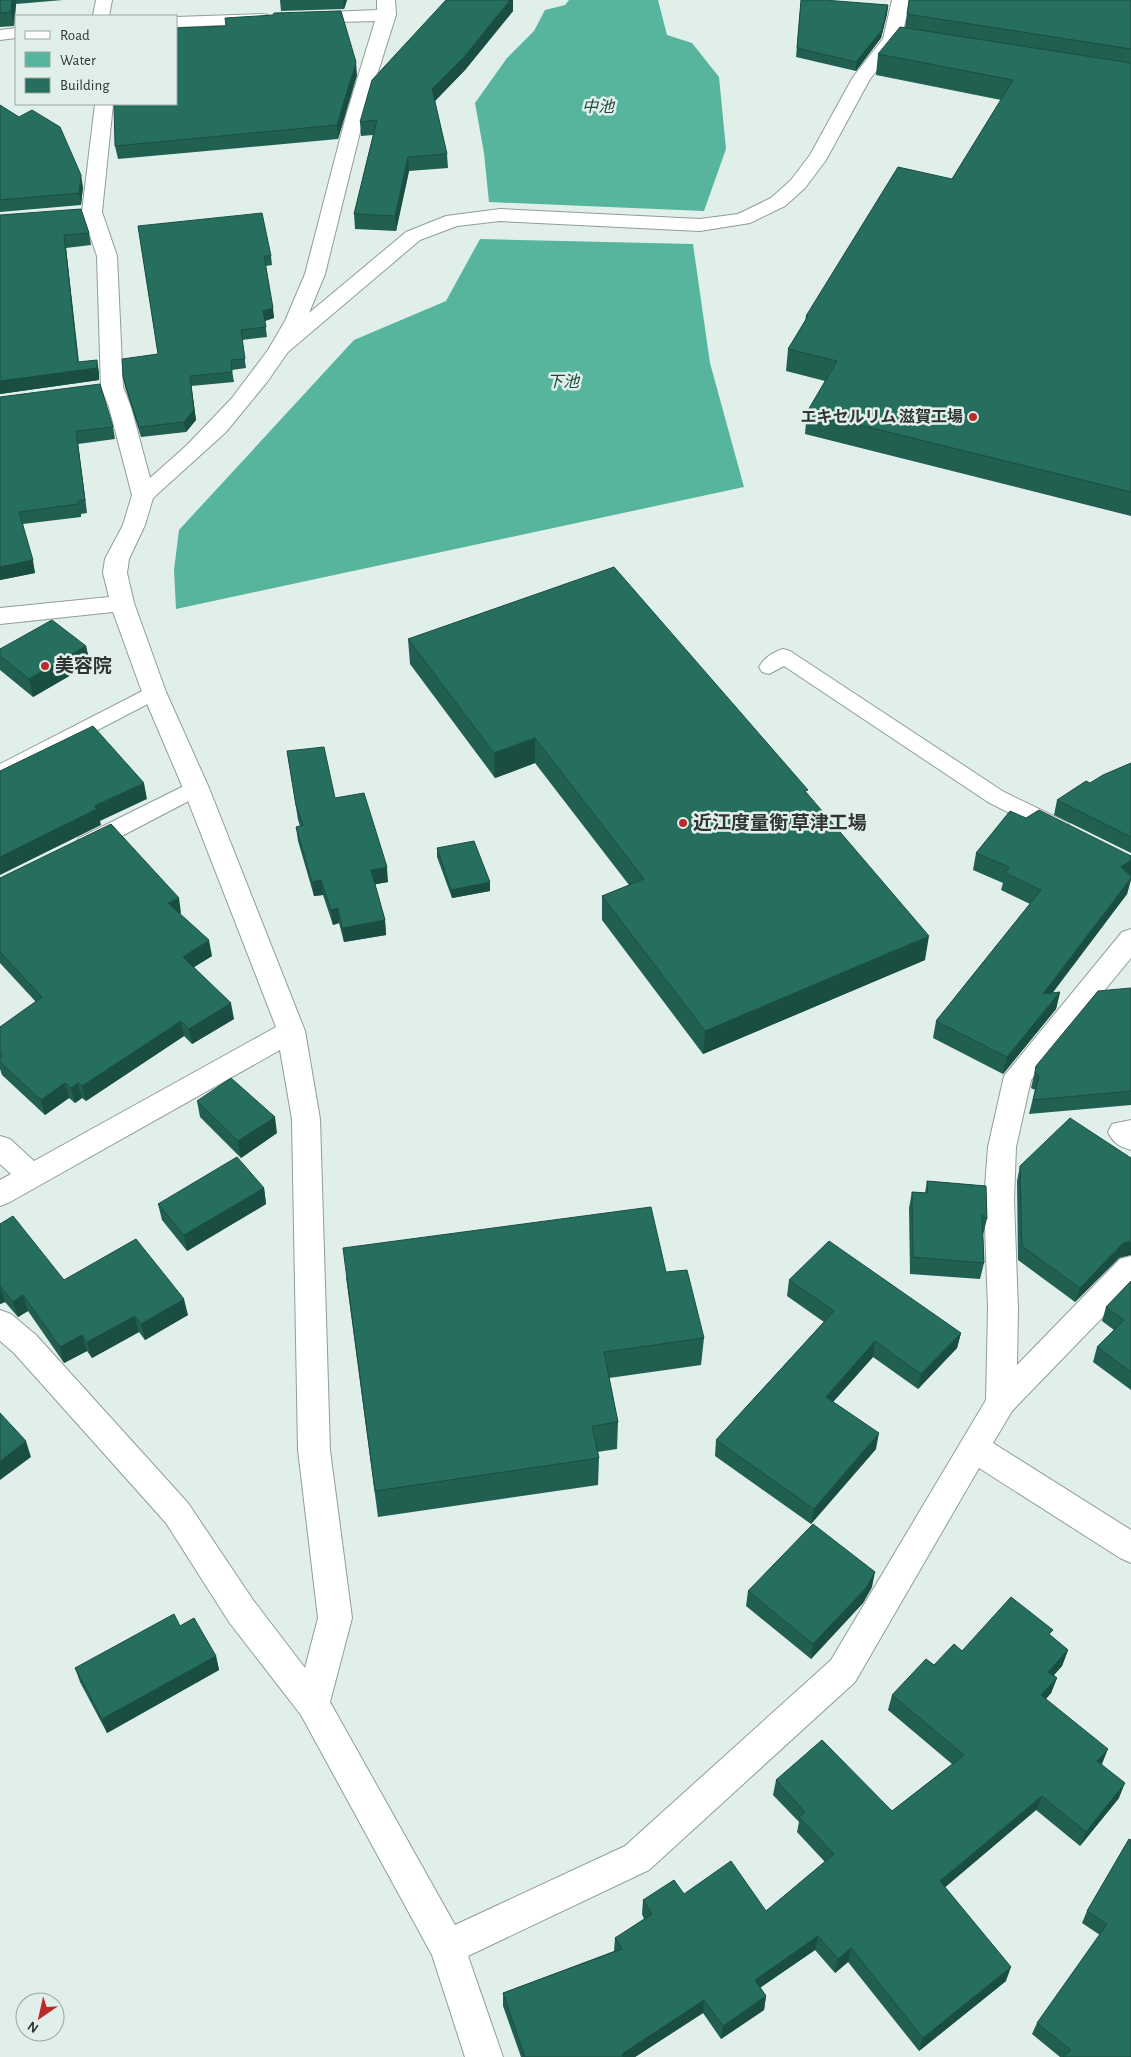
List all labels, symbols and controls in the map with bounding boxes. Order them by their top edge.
legend [15,15,178,105]
text: Road [60,28,90,43]
text: Water [60,53,96,68]
text: Building [60,78,110,93]
water label: 中池 [582,98,616,115]
water label: 下池 [547,373,581,390]
place label: エキセルリム 滋賀工場 [801,408,963,425]
marker: エキセルリム 滋賀工場 [967,411,979,423]
place label: 美容院 [55,655,112,676]
marker: 美容院 [39,660,51,672]
place label: 近江度量衡 草津工場 [693,812,867,833]
marker: 近江度量衡 草津工場 [677,817,689,829]
north arrow [15,1992,65,2042]
text: N [25,2018,41,2035]

